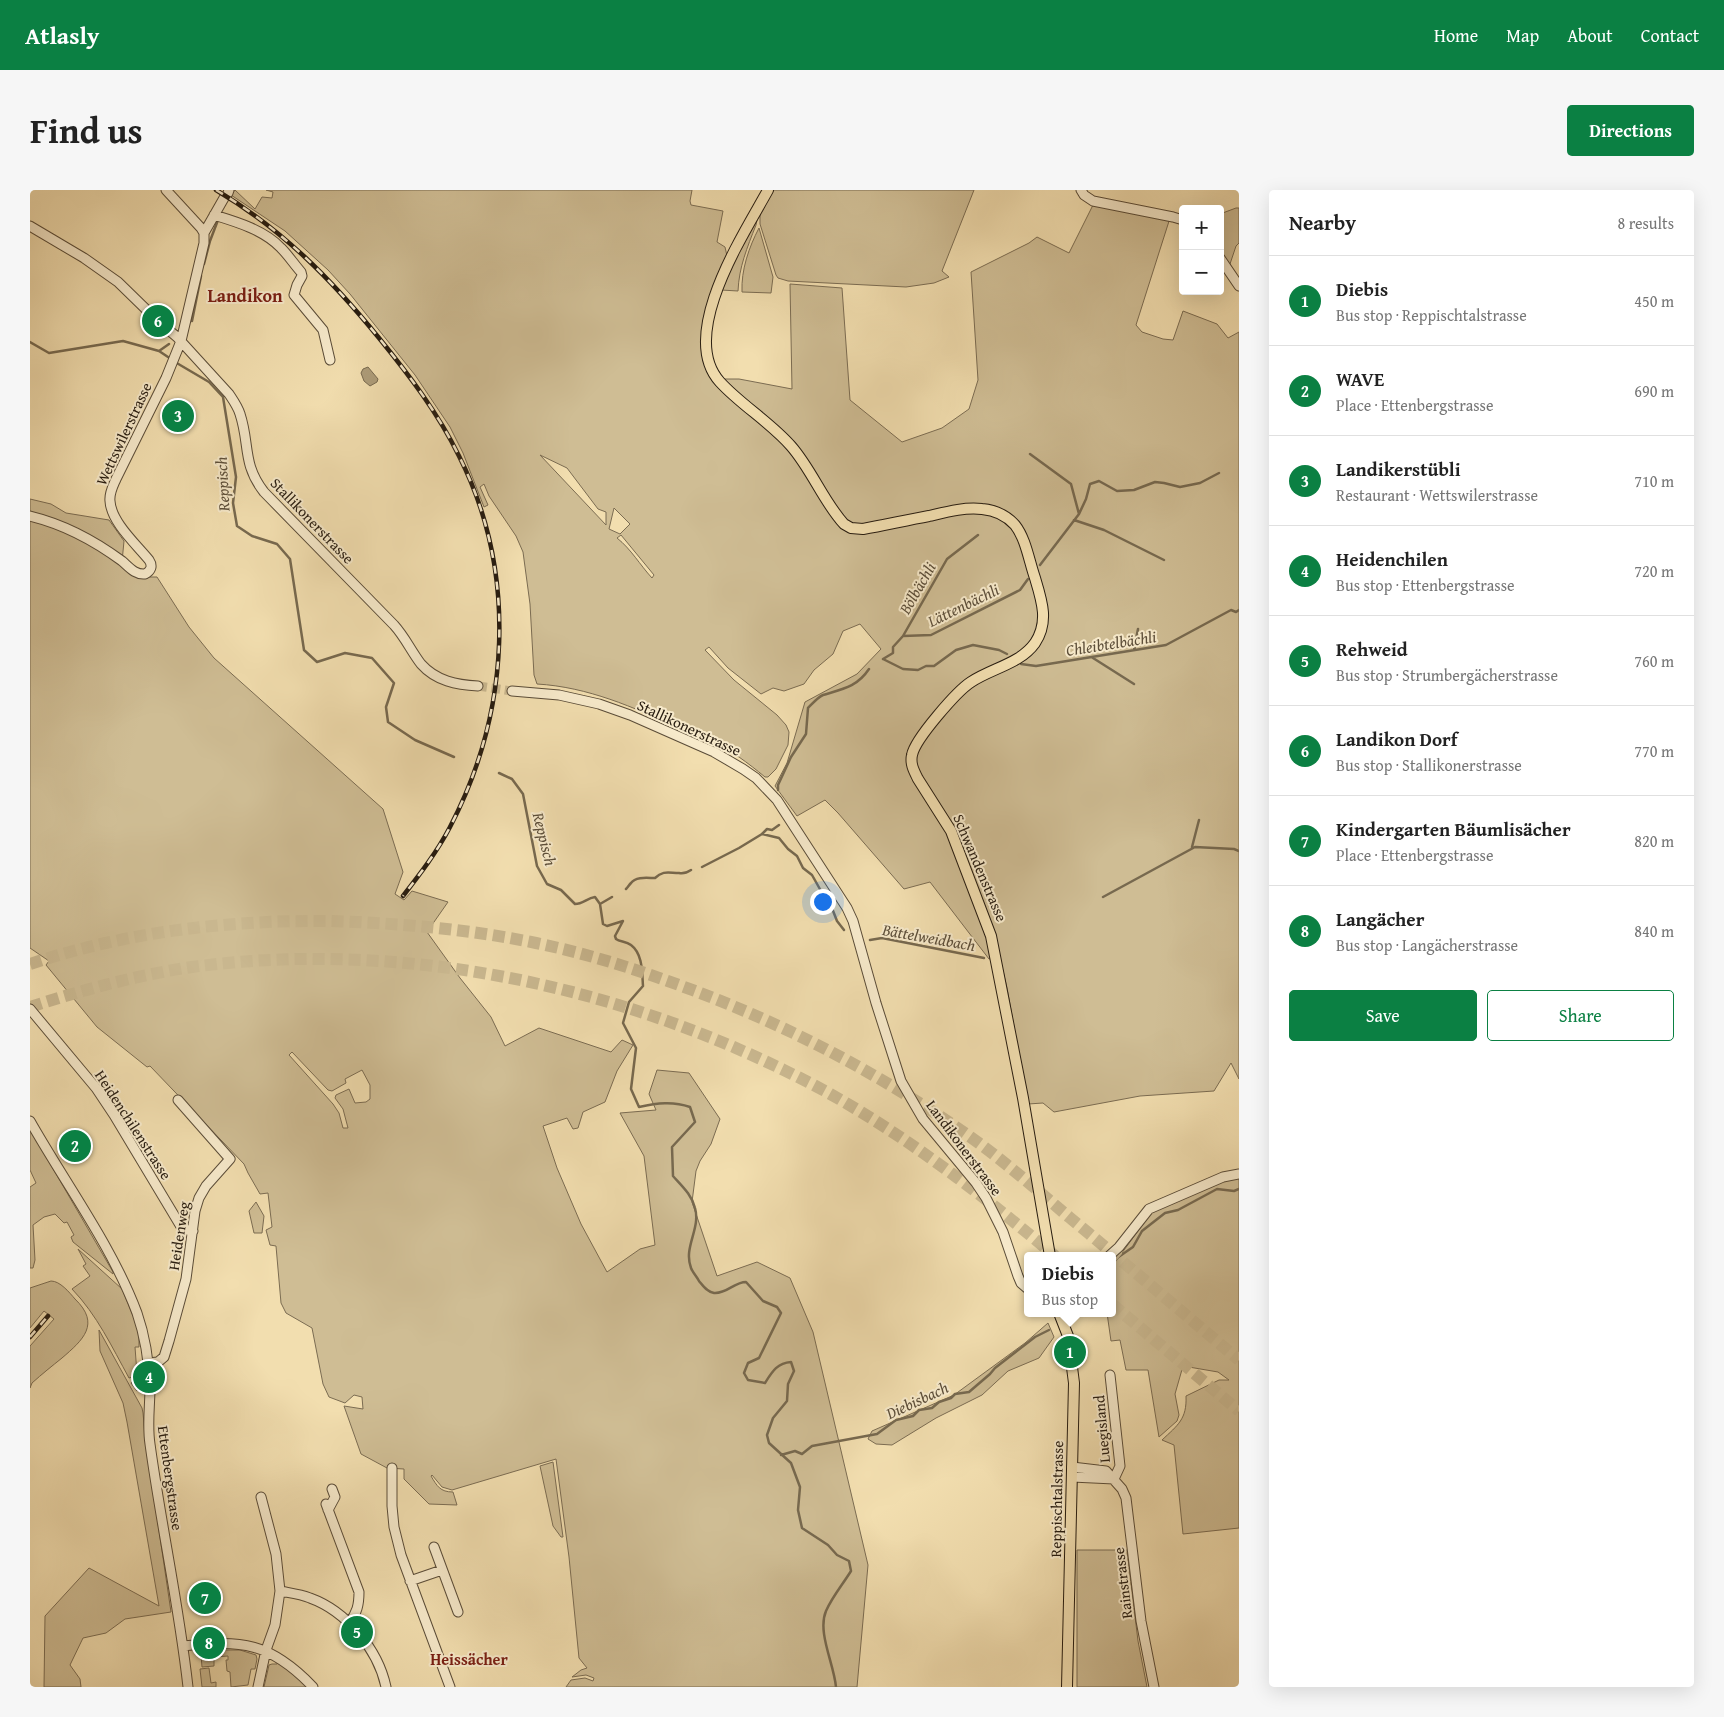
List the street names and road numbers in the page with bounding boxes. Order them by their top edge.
street label: Wettswilerstrasse [90,379,157,489]
street label: Stallikonerstrasse [266,473,359,568]
street label: Stallikonerstrasse [634,694,745,761]
street label: Schwandenstrasse [948,811,1013,925]
street label: Heidenchilenstrasse [90,1066,177,1184]
street label: Landikonerstrasse [921,1095,1007,1200]
street label: Heidenweg [163,1199,194,1272]
street label: Luegisland [1088,1394,1115,1464]
street label: Ettenbergstrasse [153,1424,188,1532]
street label: Reppischtalstrasse [1045,1440,1068,1558]
street label: Rainstrasse [1108,1546,1137,1620]

